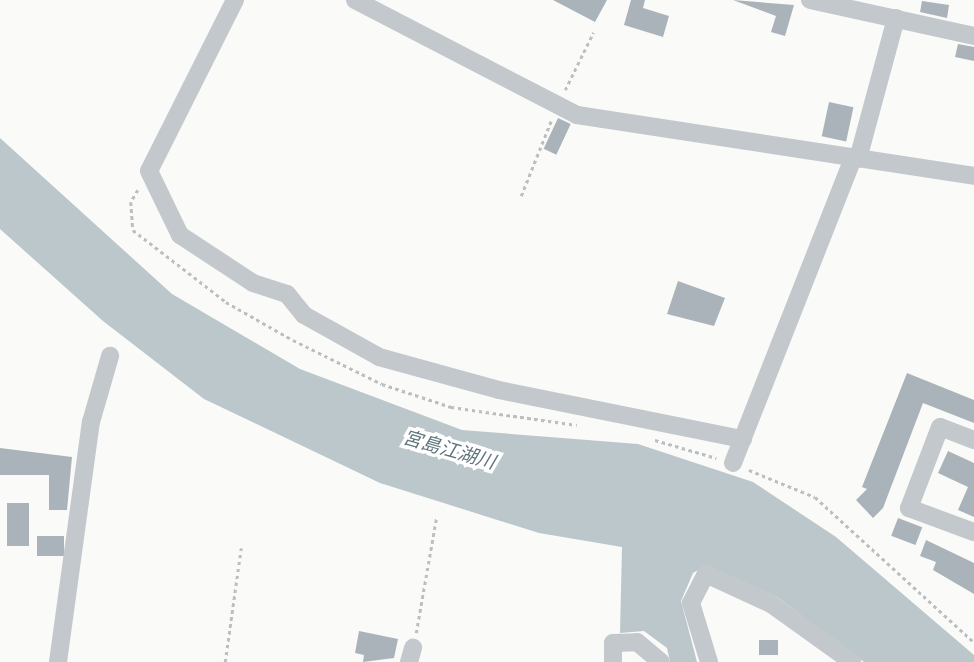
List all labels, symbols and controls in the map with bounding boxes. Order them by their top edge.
water label: 宮島江湖川 [400,426,498,474]

